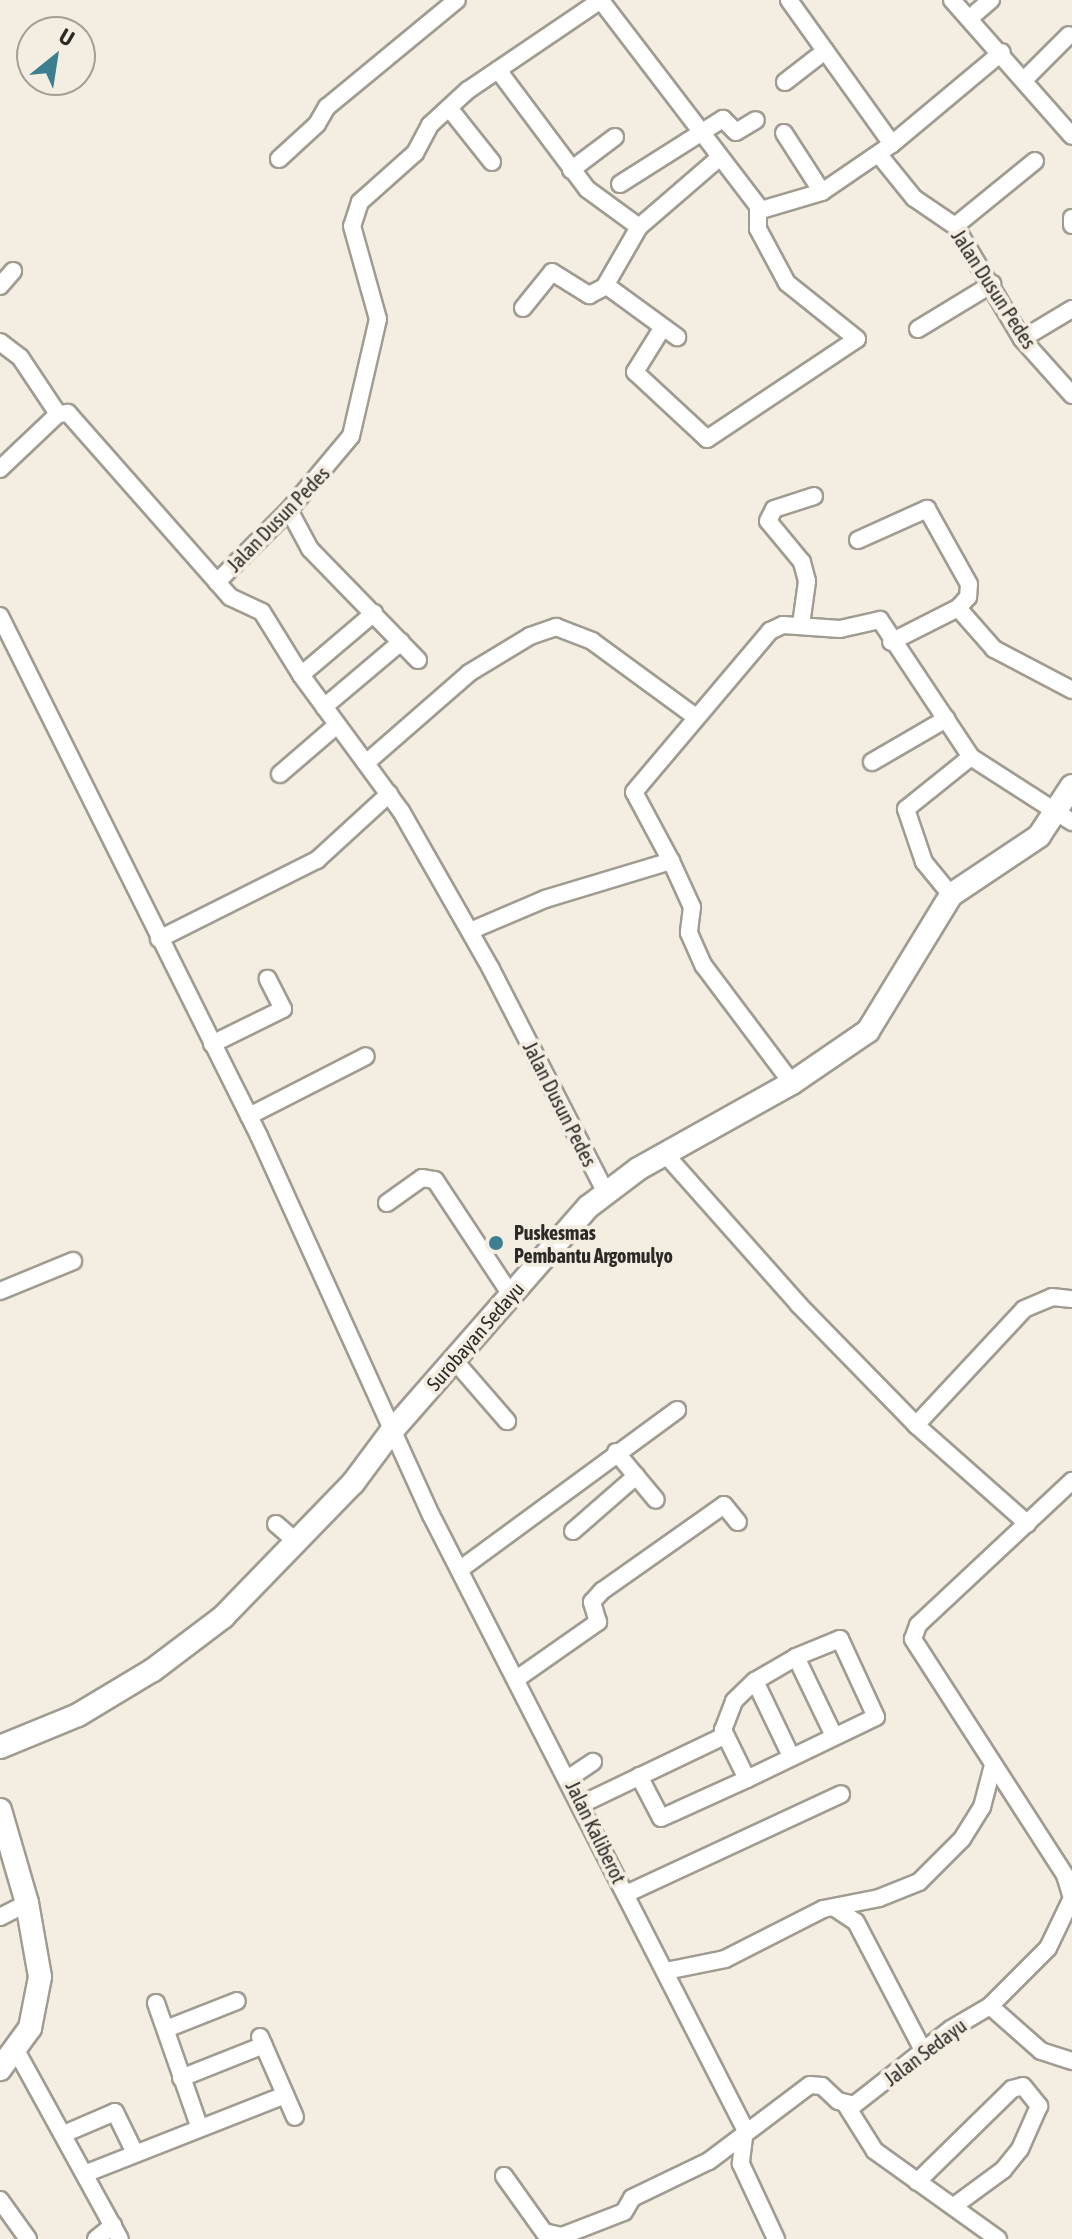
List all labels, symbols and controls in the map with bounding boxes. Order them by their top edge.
north arrow [16,16,96,96]
text: U [55,22,79,51]
street label: Jalan Dusun Pedes [947,225,1041,353]
street label: Jalan Dusun Pedes [222,461,334,577]
street label: Jalan Dusun Pedes [518,1038,602,1170]
place label: Puskesmas Pembantu Argomulyo [514,1220,673,1267]
marker: Puskesmas Pembantu Argomulyo [485,1232,507,1254]
street label: Surobayan Sedayu [421,1277,529,1395]
street label: Jalan Kaliberot [561,1777,631,1887]
street label: Jalan Sedayu [879,2013,971,2091]

